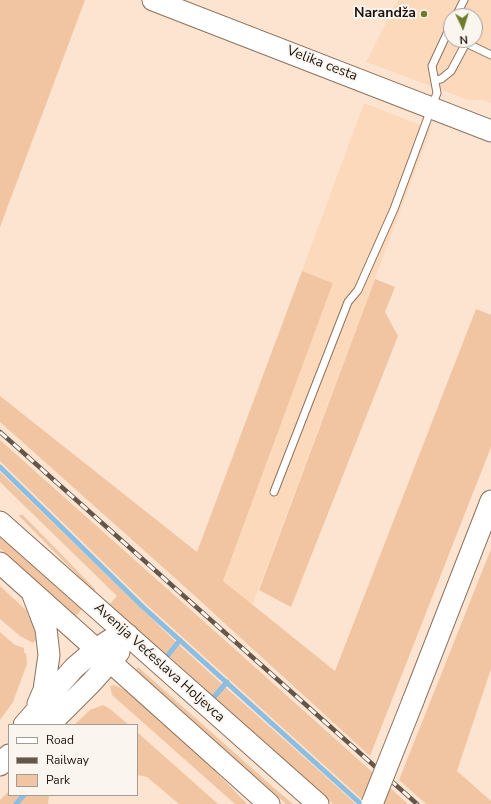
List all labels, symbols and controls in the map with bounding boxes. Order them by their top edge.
place label: Narandža [354,6,416,22]
north arrow [443,8,483,48]
marker: Narandža [419,9,429,19]
text: N [459,32,468,47]
street label: Velika cesta [284,43,360,85]
street label: Avenija Većeslava Holjevca [90,600,228,726]
legend [8,724,138,796]
text: Road [46,732,74,748]
text: Railway [46,752,89,768]
text: Park [46,772,70,788]

